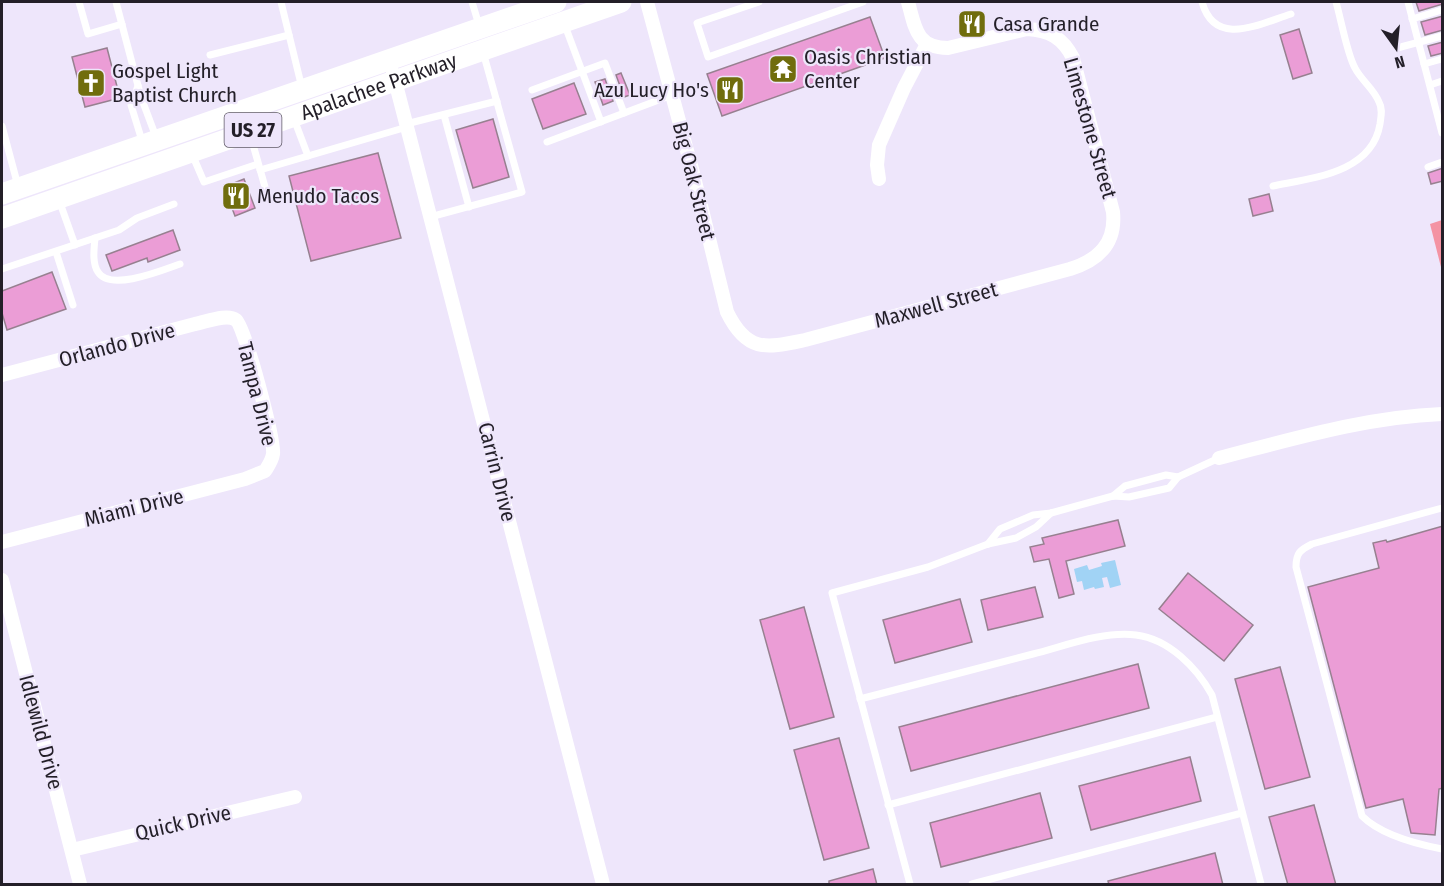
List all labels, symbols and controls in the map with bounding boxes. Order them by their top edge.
restaurant icon: Casa Grande [956,8,988,40]
place label: Casa Grande [993,11,1099,37]
north arrow [1366,18,1426,78]
place label: Oasis Christian Center [804,44,932,94]
street label: Apalachee Parkway [297,47,461,126]
text: N [1393,52,1407,72]
temple icon: Oasis Christian Center [767,53,799,85]
street label: Limestone Street [1057,54,1123,202]
place label: Gospel Light Baptist Church [112,58,237,108]
church icon: Gospel Light Baptist Church [75,67,107,99]
restaurant icon: Azu Lucy Ho's [714,74,746,106]
place label: Azu Lucy Ho's [594,77,709,103]
road number: US 27 [224,113,282,147]
street label: Big Oak Street [667,119,721,243]
restaurant icon: Menudo Tacos [220,180,252,212]
place label: Menudo Tacos [257,183,379,209]
street label: Maxwell Street [872,276,1000,334]
street label: Orlando Drive [56,317,178,373]
street label: Tampa Drive [232,340,282,448]
street label: Carrin Drive [472,420,522,524]
street label: Miami Drive [82,483,186,533]
street label: Idlewild Drive [13,672,69,792]
street label: Quick Drive [133,799,233,847]

